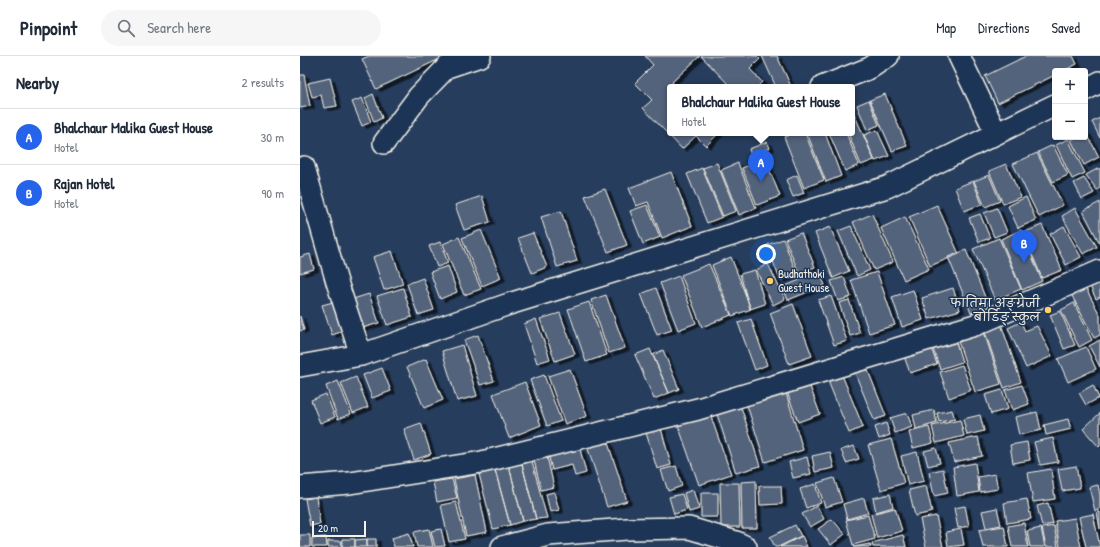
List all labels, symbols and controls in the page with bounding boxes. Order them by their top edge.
search box [101,10,381,46]
text: Pinpoint [20,15,77,41]
icon: search [115,17,137,39]
text: Search here [147,17,211,38]
text: Map [936,18,956,37]
text: Directions [978,18,1029,37]
text: Saved [1051,18,1080,37]
map controls [1052,68,1088,140]
button: + [1052,68,1088,104]
text: Nearby [16,71,59,94]
text: 2 results [242,73,284,91]
popup [667,84,855,136]
text: Bhalchaur Malika Guest House [681,91,841,112]
button: − [1052,104,1088,140]
text: Hotel [681,112,706,130]
text: Bhalchaur Malika Guest House [54,117,213,138]
text: A [26,128,32,146]
text: 30 m [261,128,284,146]
text: Hotel [54,138,78,156]
pin: A [748,149,774,182]
text: Rajan Hotel [54,173,115,194]
text: B [26,184,32,202]
text: 90 m [262,184,284,202]
text: Hotel [54,194,78,212]
pin: B [1011,230,1037,263]
your location [756,244,776,264]
place label: Budhathoki Guest House [778,265,830,296]
marker: Budhathoki Guest House [765,276,775,286]
place label: फातिमा अङ्‍ग्रेजी बोर्डिङ् स्कुल [949,292,1041,326]
marker: फातिमा अङ्‍ग्रेजी बोर्डिङ् स्कुल [1043,305,1053,315]
scale bar [312,519,366,538]
text: 20 m [318,521,338,535]

